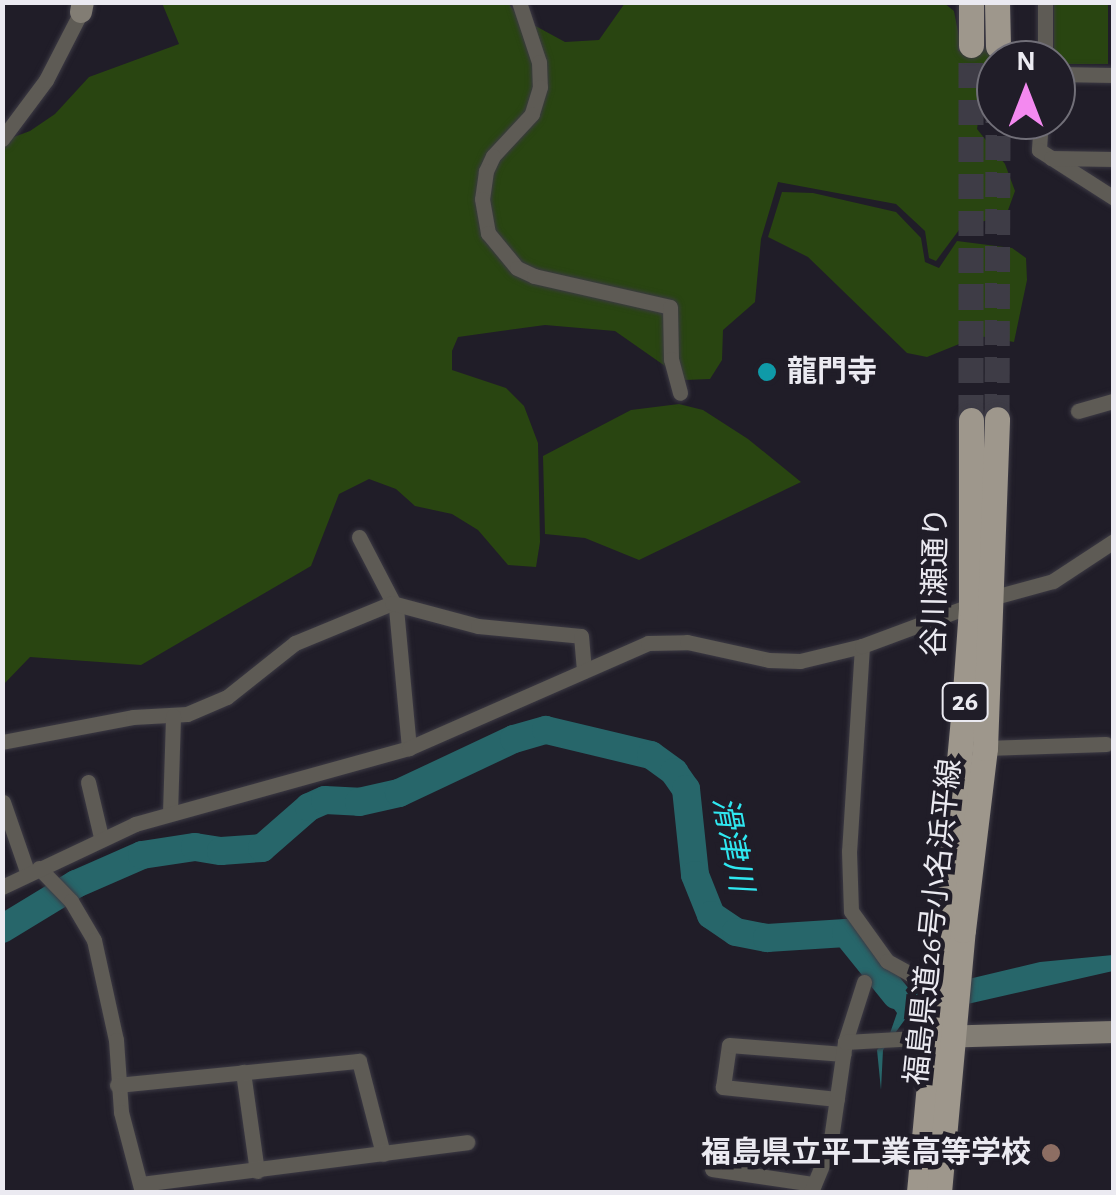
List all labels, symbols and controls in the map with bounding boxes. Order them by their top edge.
north arrow [976,40,1076,140]
text: N [1016,48,1036,76]
place label: 龍門寺 [787,354,877,390]
marker: 龍門寺 [756,361,778,383]
street label: 谷川瀬通り [917,507,955,657]
road number: 26 [940,679,990,725]
street label: 福島県道26号小名浜平線 [899,757,969,1087]
water label: 滑津川 [704,793,760,895]
place label: 福島県立平工業高等学校 [701,1135,1031,1171]
marker: 福島県立平工業高等学校 [1040,1142,1062,1164]

